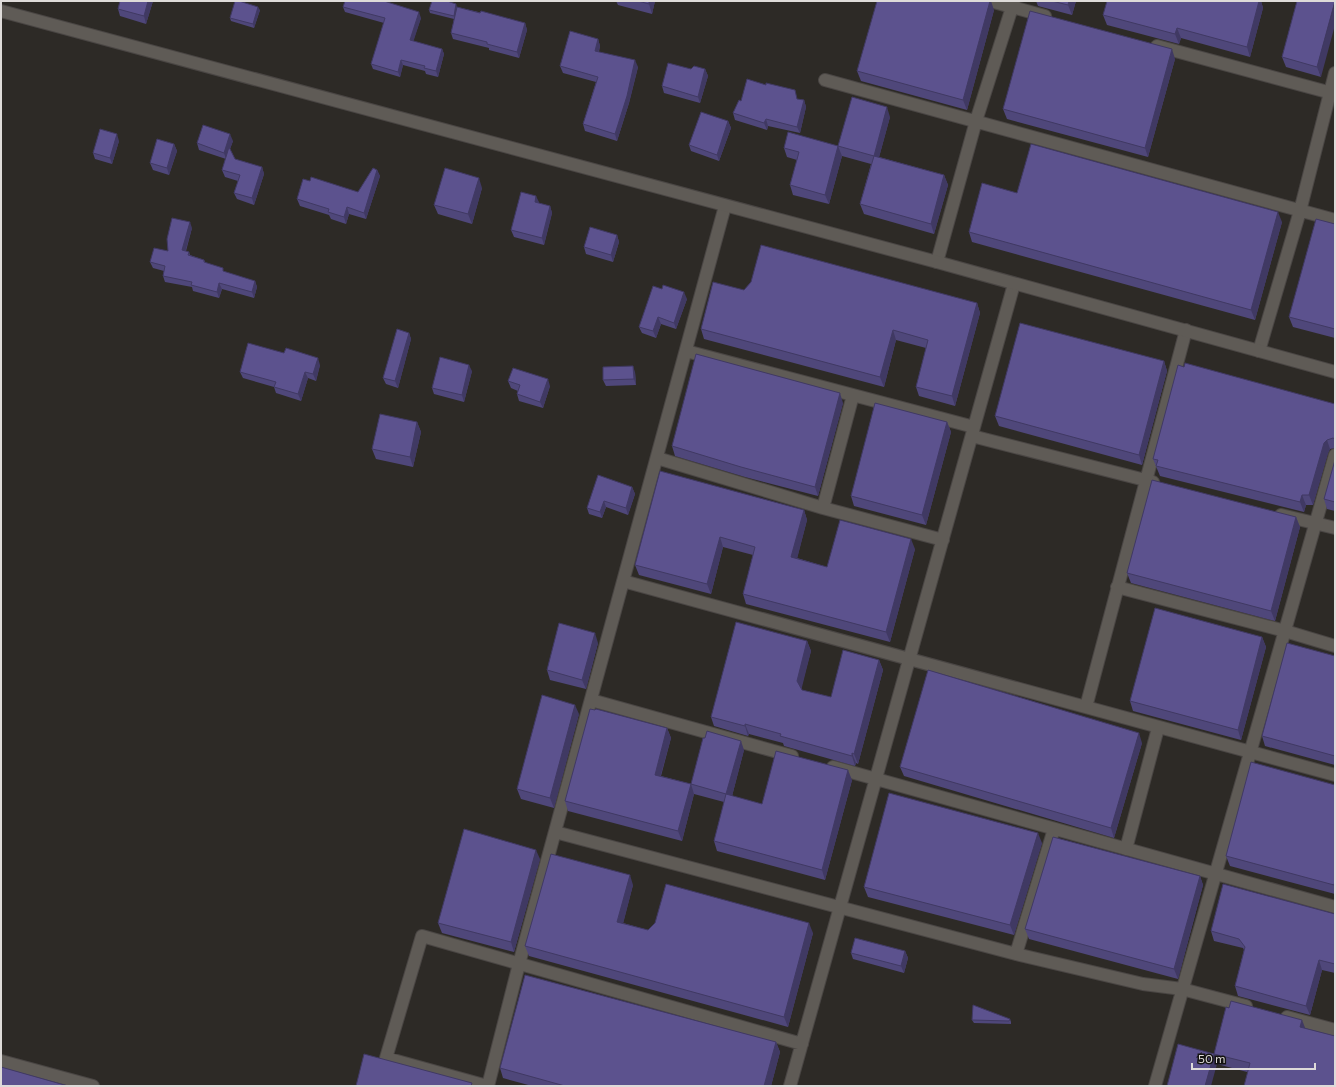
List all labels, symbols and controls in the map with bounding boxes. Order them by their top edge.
scale bar [1192,1045,1315,1071]
text: 50 m [1198,1051,1226,1065]

